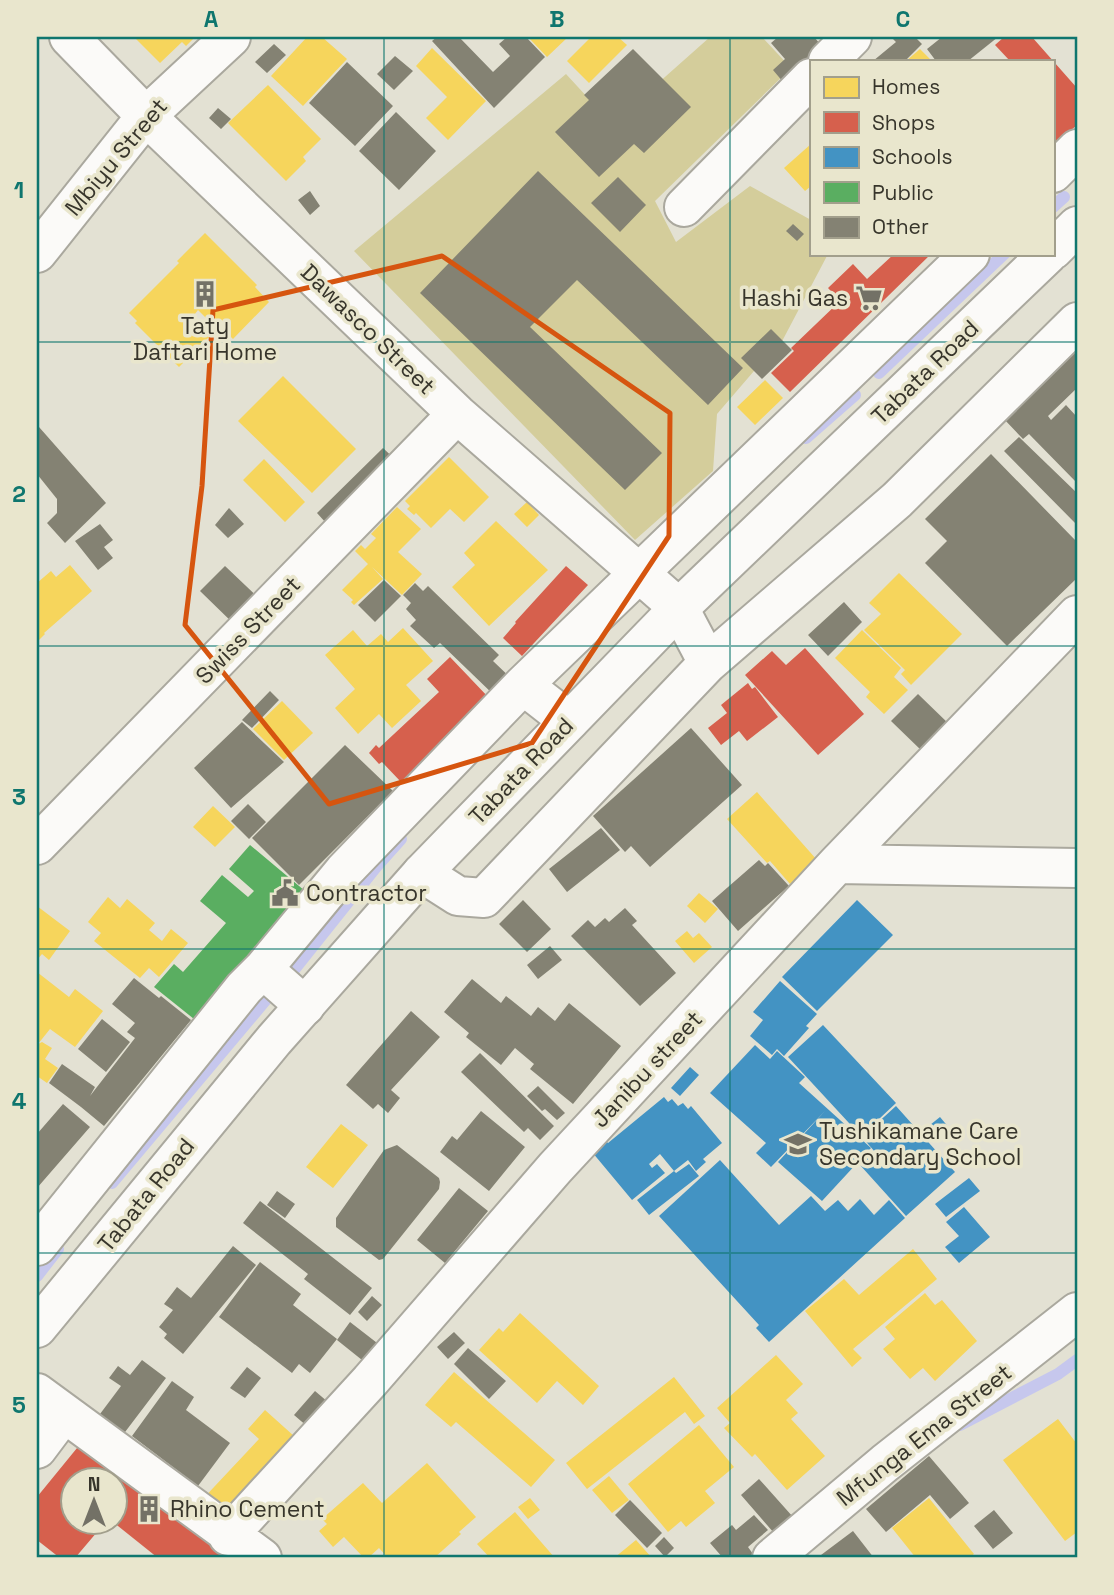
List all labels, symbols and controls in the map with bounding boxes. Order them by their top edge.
text: A [204,4,219,34]
text: B [549,4,565,34]
text: C [896,4,910,34]
legend [810,60,1054,256]
text: Homes [872,73,940,100]
street label: Mbiyu Street [58,92,174,222]
text: Shops [872,109,935,136]
text: Schools [872,143,952,170]
text: 1 [14,175,24,205]
text: Public [872,179,934,206]
text: Other [872,213,929,240]
street label: Dawasco Street [294,257,442,401]
building icon: Taty Daftari Home [190,279,220,309]
place label: Hashi Gas [742,283,848,313]
supermarket icon: Hashi Gas [854,283,884,313]
place label: Taty Daftari Home [133,311,277,367]
street label: Tabata Road [865,313,985,431]
text: 2 [12,479,26,509]
street label: Swiss Street [189,570,307,690]
street label: Tabata Road [462,711,580,831]
text: 3 [12,782,26,812]
public building icon: Contractor [270,878,300,908]
place label: Contractor [306,878,427,908]
street label: Janibu street [585,1004,709,1134]
text: 4 [12,1086,27,1116]
place label: Tushikamane Care Secondary School [819,1116,1021,1172]
school or university icon: Tushikamane Care Secondary School [783,1129,813,1159]
street label: Tabata Road [91,1132,201,1258]
street label: Mfunga Ema Street [830,1357,1018,1513]
text: 5 [12,1390,26,1420]
north arrow [60,1466,130,1536]
text: N [88,1472,100,1497]
building icon: Rhino Cement [134,1494,164,1524]
place label: Rhino Cement [170,1494,325,1524]

